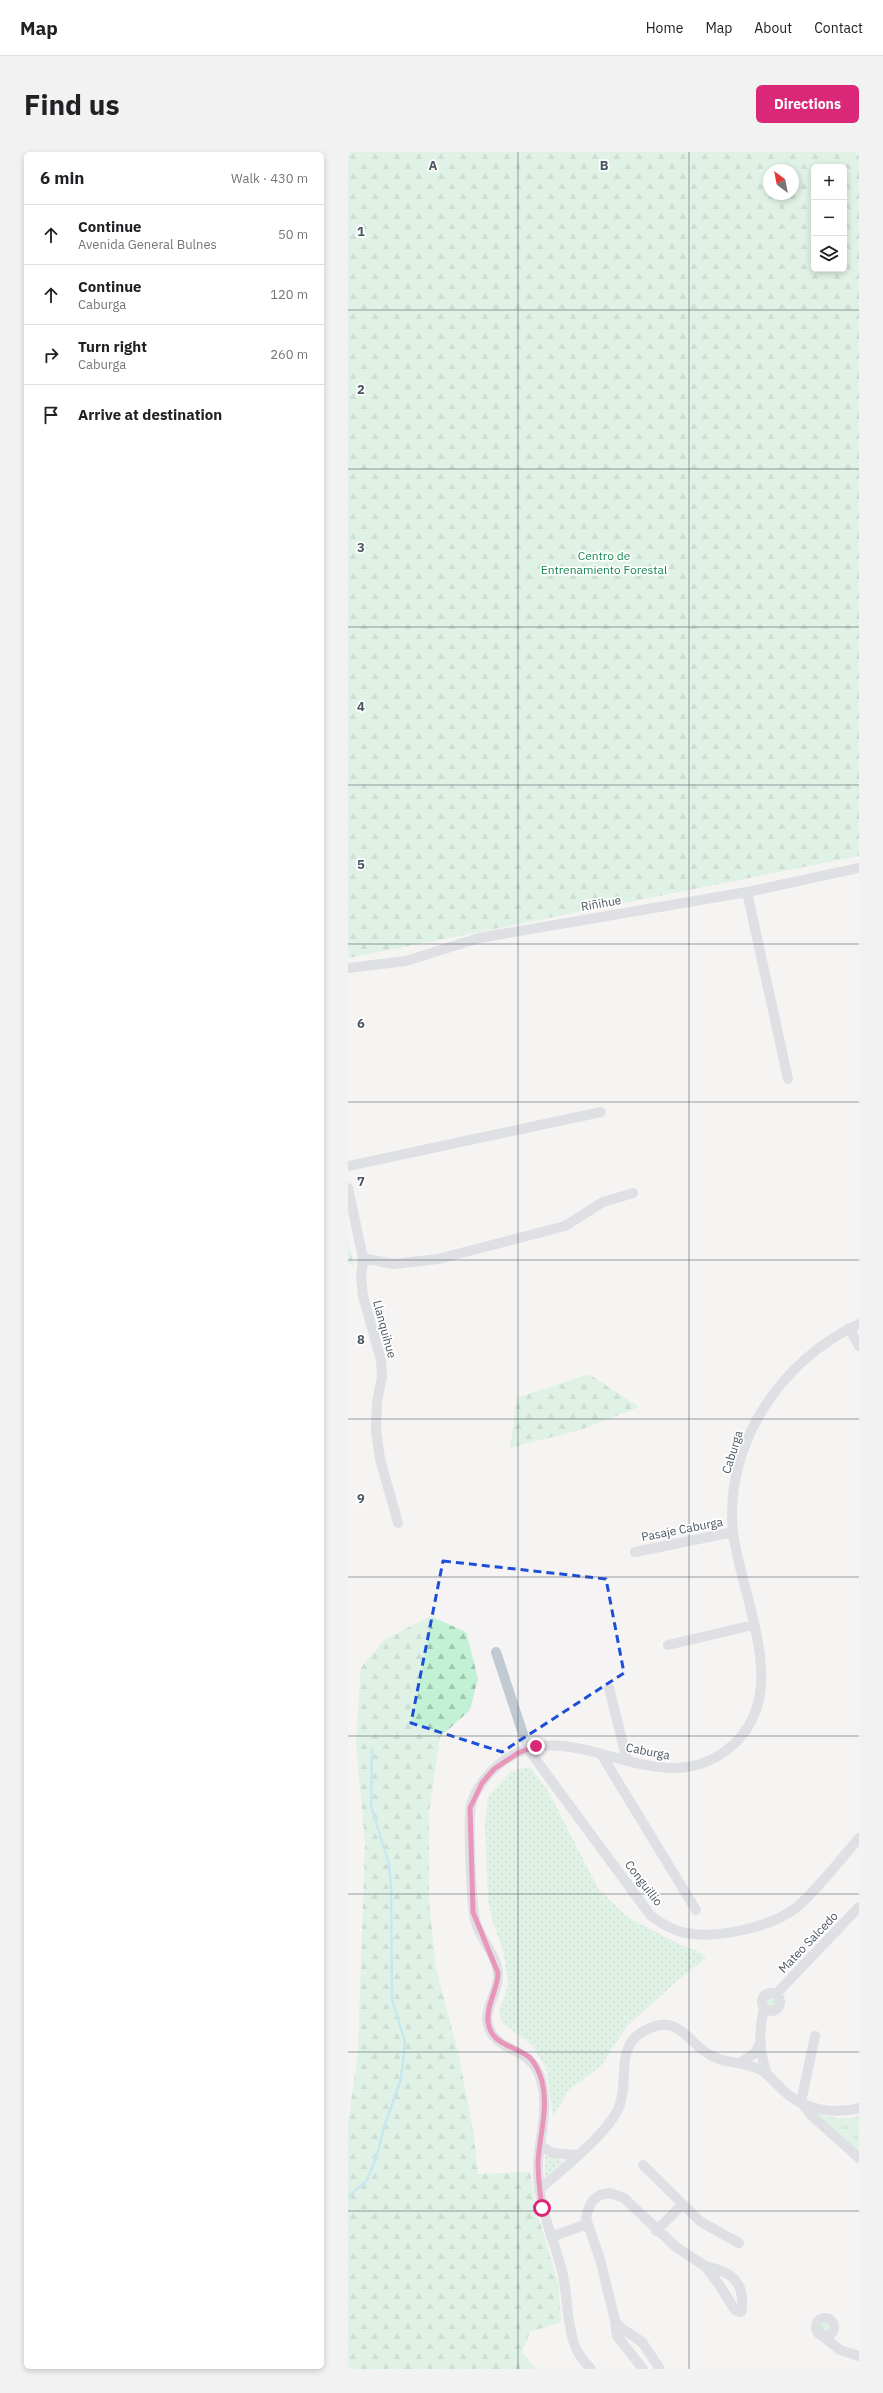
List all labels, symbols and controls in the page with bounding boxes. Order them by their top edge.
text: Map [20,16,58,40]
text: Home [646,19,683,37]
text: Map [705,19,732,37]
text: About [754,19,792,37]
text: Contact [814,19,863,37]
button: Directions [756,85,859,123]
text: Find us [24,86,120,123]
text: A [429,157,438,174]
text: B [600,157,609,174]
north arrow [763,164,799,200]
map controls [811,164,847,272]
button: + [811,164,847,200]
text: 6 min [40,167,84,189]
text: Walk · 430 m [231,170,308,187]
button: − [811,200,847,236]
text: Continue [78,217,142,236]
text: 1 [357,223,365,240]
icon: ahead [40,224,62,246]
text: 50 m [278,226,308,243]
text: Avenida General Bulnes [78,236,217,253]
button: layers [811,236,847,272]
text: Continue [78,277,142,296]
icon: ahead [40,284,62,306]
text: 120 m [270,286,308,303]
text: Caburga [78,296,126,313]
text: Turn right [78,337,147,356]
icon: right [40,344,62,366]
text: 260 m [270,346,308,363]
text: Caburga [78,356,126,373]
text: 2 [357,381,365,398]
icon: arrive [40,404,62,426]
text: Arrive at destination [78,405,222,424]
text: 3 [357,539,365,556]
park label: Centro de Entrenamiento Forestal [541,548,667,577]
text: 4 [357,698,365,715]
text: 5 [357,856,365,873]
street label: Riñihue [580,892,623,914]
text: 6 [357,1015,365,1032]
text: 7 [357,1173,365,1190]
street label: Llanquihue [370,1298,400,1360]
text: 8 [357,1331,365,1348]
street label: Caburga [718,1428,746,1475]
text: 9 [357,1490,365,1507]
street label: Pasaje Caburga [640,1514,725,1544]
route end [527,1737,545,1755]
street label: Caburga [625,1739,672,1763]
street label: Conguillio [622,1857,666,1909]
street label: Mateo Salcedo [775,1908,841,1976]
route start [533,2199,551,2217]

